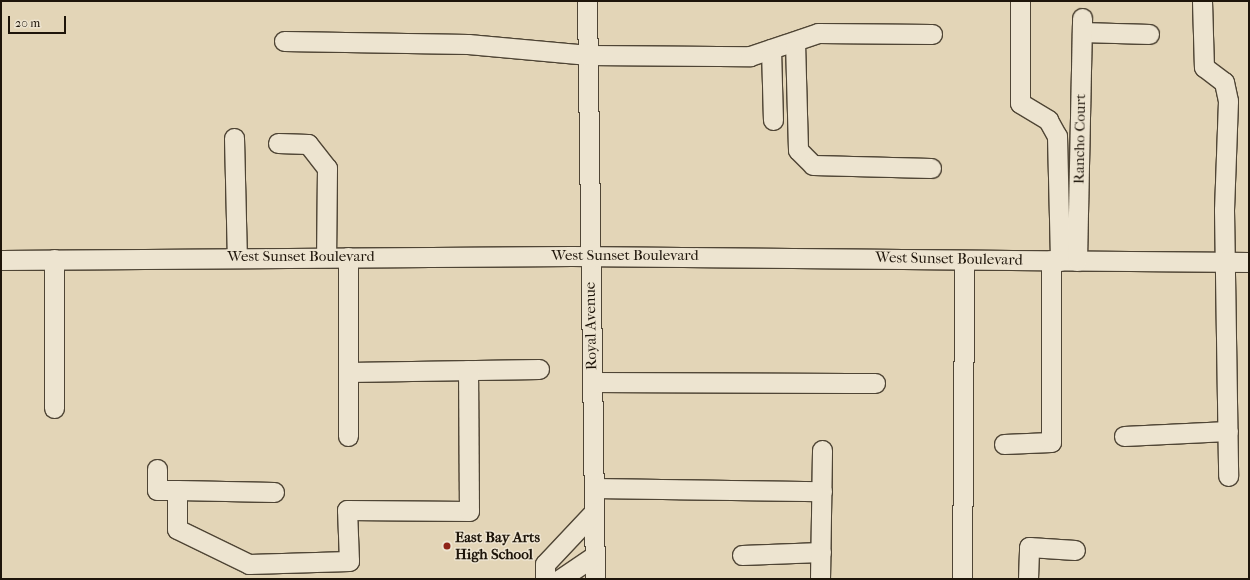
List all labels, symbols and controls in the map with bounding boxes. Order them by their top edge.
scale bar [10,8,68,34]
text: 20 m [15,16,40,30]
street label: Rancho Court [1070,94,1090,184]
street label: West Sunset Boulevard [551,247,699,265]
street label: West Sunset Boulevard [227,248,375,266]
street label: West Sunset Boulevard [875,249,1023,269]
street label: Royal Avenue [581,282,601,370]
place label: East Bay Arts High School [455,528,540,563]
marker: East Bay Arts High School [442,541,452,551]

